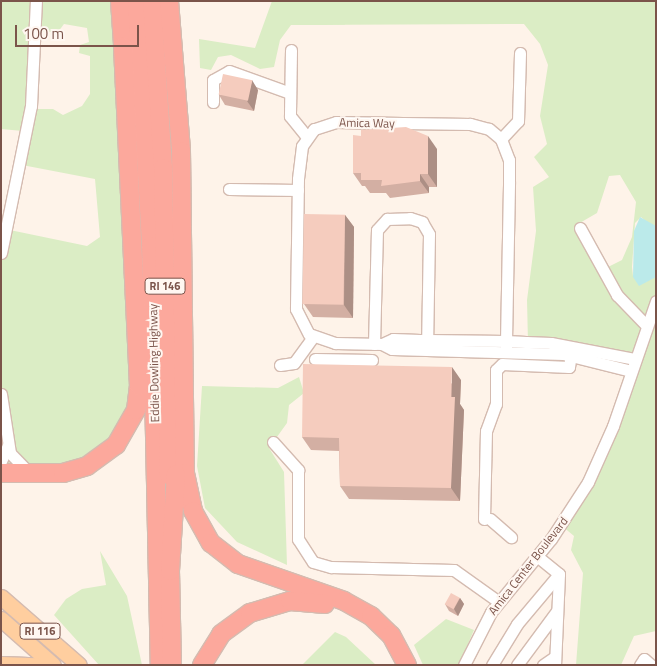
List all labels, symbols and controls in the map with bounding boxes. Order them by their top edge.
scale bar [18,15,141,47]
text: 100 m [23,22,64,45]
street label: Amica Way [339,115,395,131]
road number: RI 146 [144,278,186,294]
street label: Eddie Dowling Highway [146,304,162,422]
street label: Amica Center Boulevard [485,514,571,618]
road number: RI 116 [19,622,61,640]

